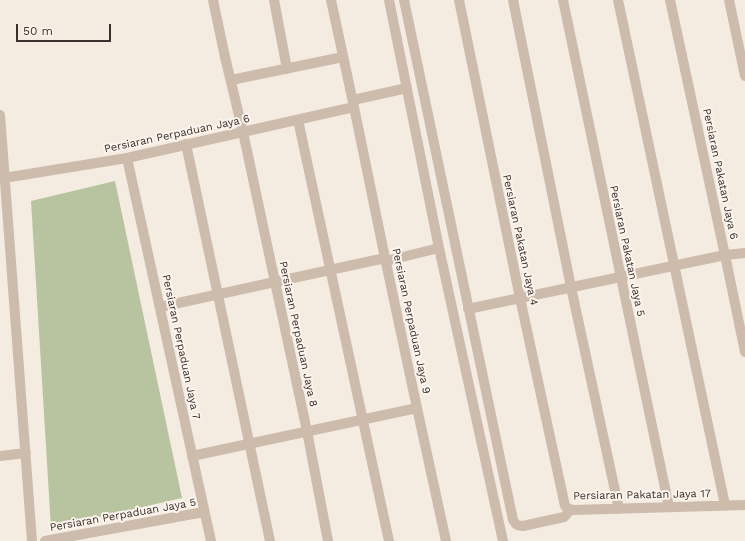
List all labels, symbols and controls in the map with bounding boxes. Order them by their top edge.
scale bar [18,16,113,42]
text: 50 m [23,24,53,38]
street label: Persiaran Pakatan Jaya 6 [700,107,740,241]
street label: Persiaran Perpaduan Jaya 6 [103,112,251,156]
street label: Persiaran Pakatan Jaya 4 [500,173,540,307]
street label: Persiaran Pakatan Jaya 5 [607,184,647,318]
street label: Persiaran Perpaduan Jaya 9 [389,247,433,395]
street label: Persiaran Perpaduan Jaya 8 [276,260,320,408]
street label: Persiaran Perpaduan Jaya 7 [159,273,203,421]
street label: Persiaran Pakatan Jaya 17 [573,487,711,503]
street label: Persiaran Perpaduan Jaya 5 [49,496,197,534]

